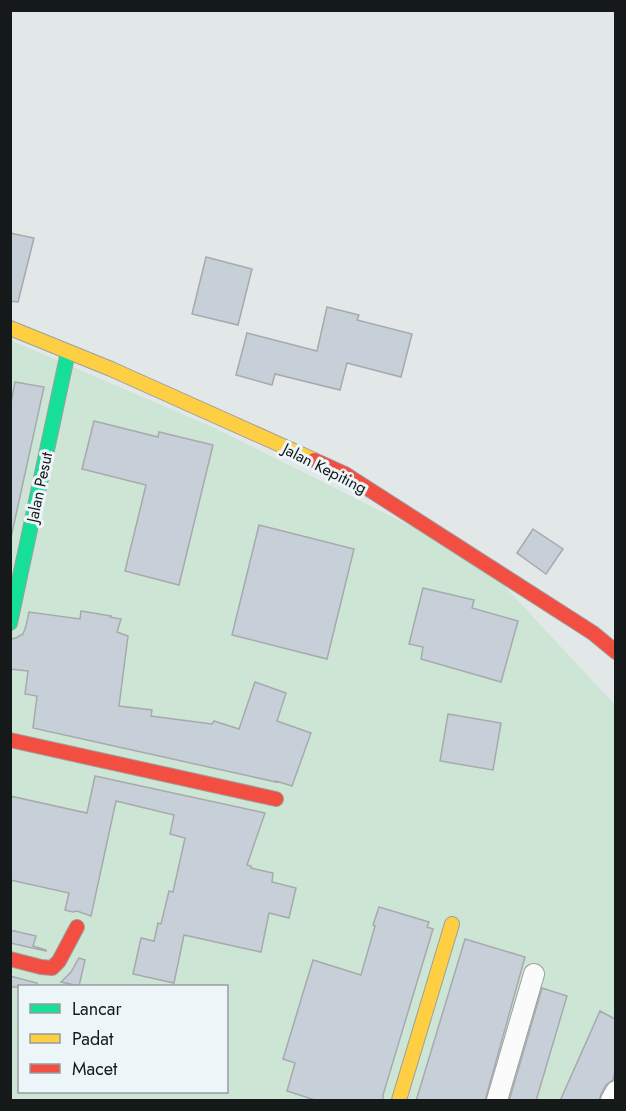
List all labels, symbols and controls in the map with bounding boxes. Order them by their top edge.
street label: Jalan Kepiting [277,436,371,500]
street label: Jalan Pesut [20,450,58,526]
legend [18,985,228,1093]
text: Lancar [72,996,122,1022]
text: Padat [72,1026,114,1052]
text: Macet [72,1056,118,1082]

